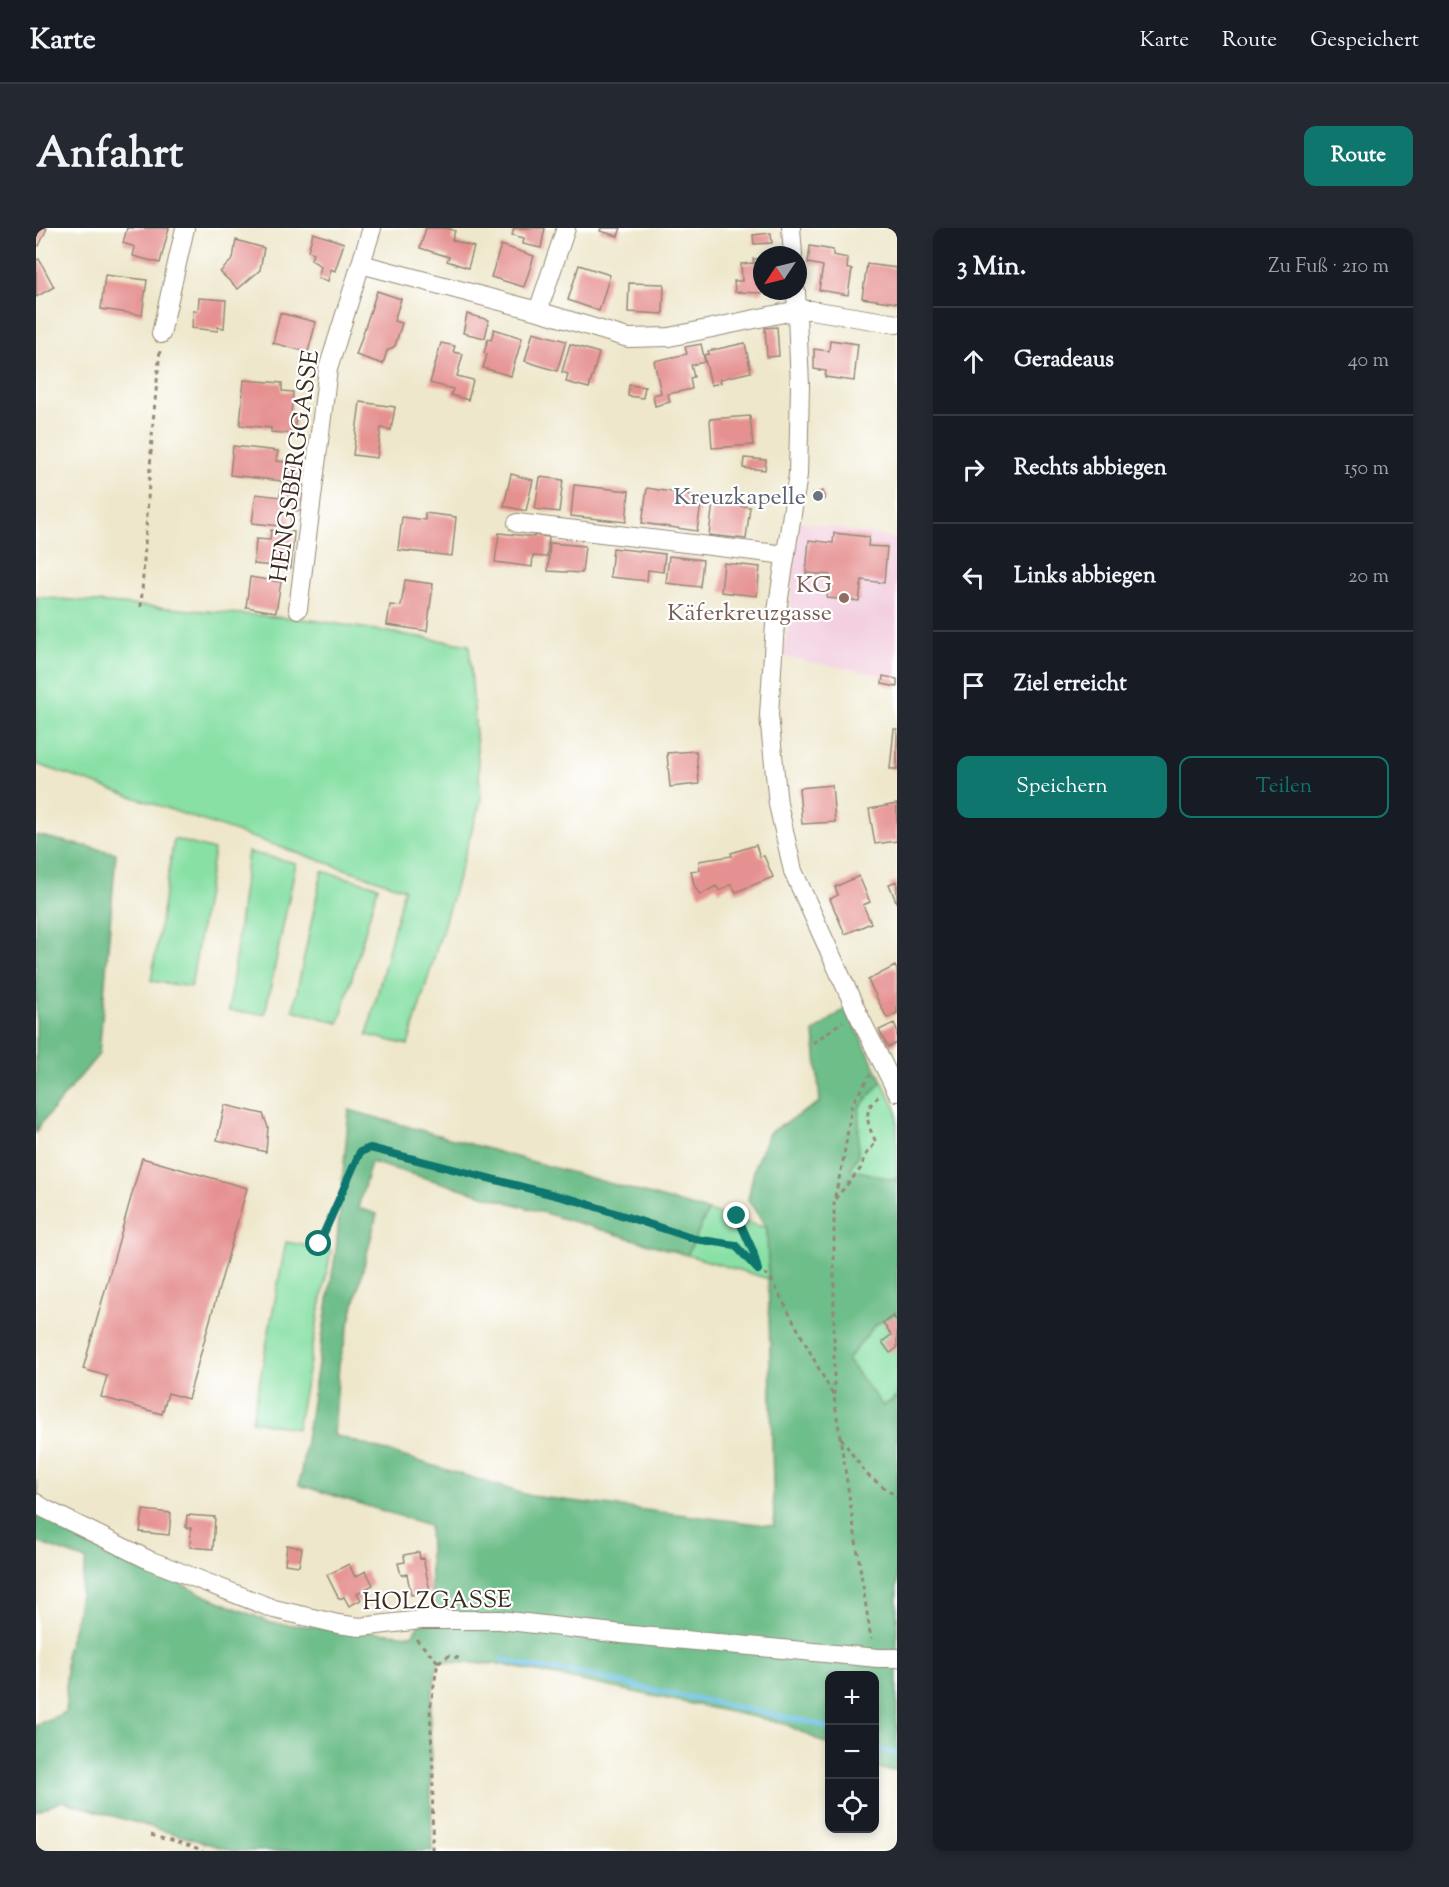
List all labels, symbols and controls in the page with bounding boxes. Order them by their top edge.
text: Karte [30,21,96,61]
text: Karte [1140,26,1189,56]
text: Route [1222,26,1277,56]
text: Gespeichert [1310,26,1419,56]
text: Anfahrt [36,126,183,186]
button: Route [1304,126,1413,186]
north arrow [753,246,807,300]
text: 3 Min. [957,249,1026,286]
text: Zu Fuß · 210 m [1268,253,1389,282]
icon: ahead [957,345,990,378]
text: Geradeaus [1014,345,1114,377]
street label: HENGSBERGGASSE [263,347,329,585]
text: 40 m [1348,347,1389,376]
icon: right [957,453,990,486]
text: Rechts abbiegen [1014,453,1167,485]
text: 150 m [1344,455,1389,484]
place label: Kreuzkapelle [673,481,806,515]
marker: Kreuzkapelle [811,489,825,503]
icon: left [957,561,990,594]
text: Links abbiegen [1014,561,1156,593]
text: 20 m [1348,563,1389,592]
place label: KG Käferkreuzgasse [667,569,832,631]
marker: KG Käferkreuzgasse [837,591,851,605]
icon: arrive [957,669,990,702]
text: Ziel erreicht [1014,669,1127,701]
button: Speichern [957,756,1167,818]
button: Teilen [1179,756,1389,818]
route end [723,1202,749,1228]
route start [305,1230,331,1256]
street label: HOLZGASSE [362,1584,512,1620]
map controls [825,1671,879,1833]
button: + [825,1671,879,1725]
button: − [825,1725,879,1779]
button: locate [825,1779,879,1833]

